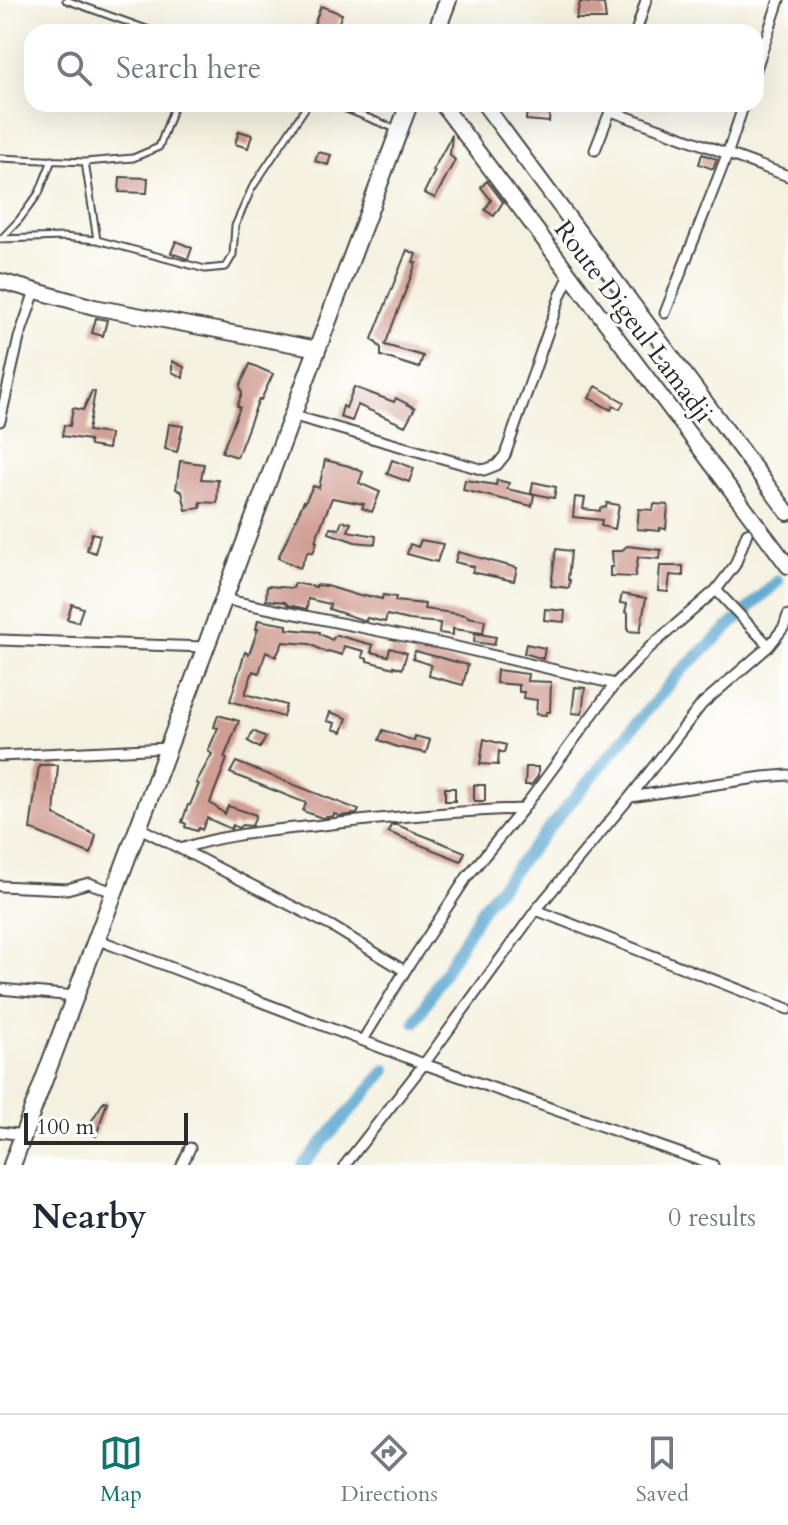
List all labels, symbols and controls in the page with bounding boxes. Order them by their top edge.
search box [24,24,764,112]
icon: search [52,46,96,90]
text: Search here [116,48,261,89]
street label: Route Digeul Lamadji [546,213,721,430]
scale bar [24,1109,188,1145]
text: 100 m [36,1112,94,1142]
text: Nearby [32,1194,147,1240]
text: 0 results [668,1200,756,1235]
tab: Map [99,1431,143,1509]
tab: Directions [341,1431,438,1509]
tab: Saved [636,1431,689,1509]

